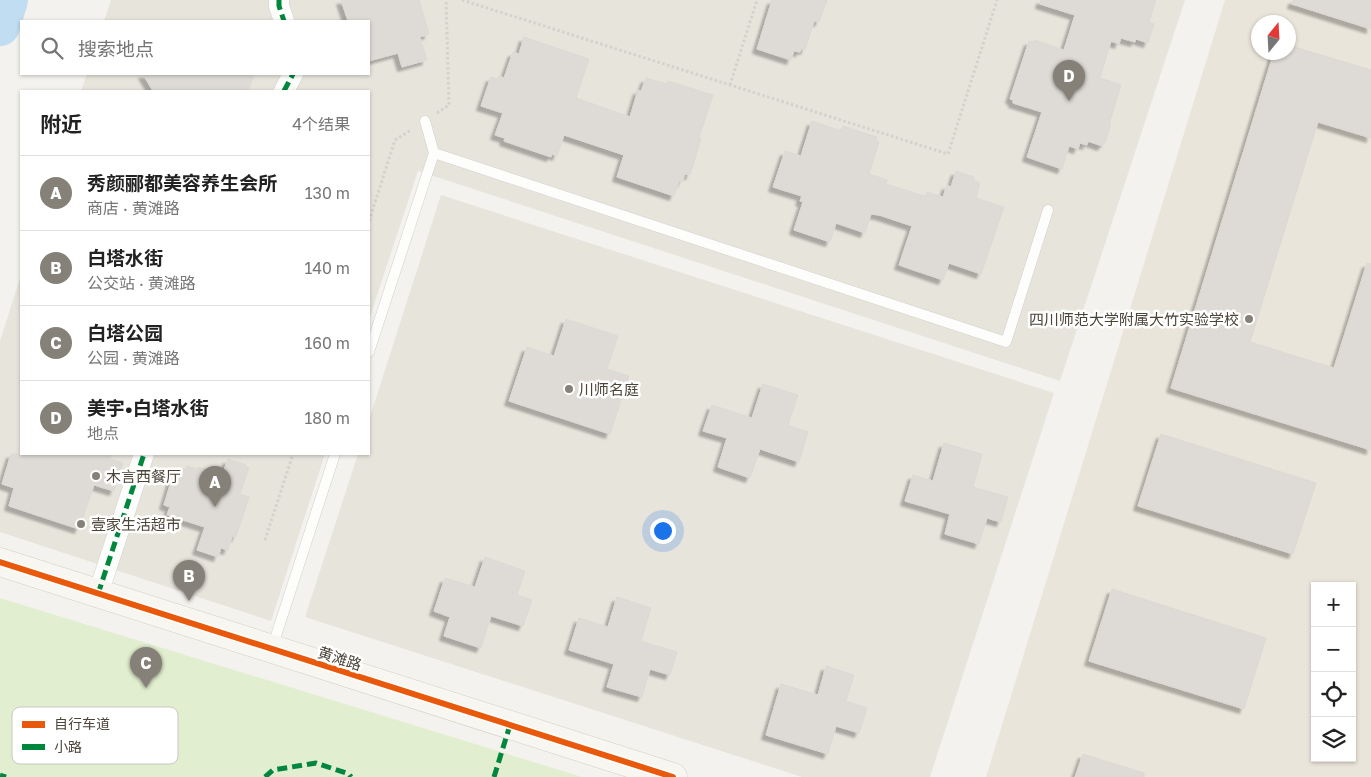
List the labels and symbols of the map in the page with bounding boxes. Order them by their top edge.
north arrow [1251,15,1296,60]
pin: D [1053,60,1085,101]
place label: 四川师范大学附属大竹实验学校 [1029,310,1239,328]
marker: 四川师范大学附属大竹实验学校 [1243,313,1255,325]
place label: 川师名庭 [579,380,639,398]
marker: 川师名庭 [563,383,575,395]
pin: A [199,466,231,507]
place label: 木言西餐厅 [106,467,181,485]
marker: 木言西餐厅 [90,470,102,482]
place label: 壹家生活超市 [91,515,181,533]
marker: 壹家生活超市 [75,518,87,530]
your location [650,518,676,544]
pin: B [173,560,205,601]
street label: 黄滩路 [316,642,364,674]
pin: C [130,647,162,688]
legend [12,707,178,764]
text: 自行车道 [54,715,110,732]
text: 小路 [54,738,82,755]

